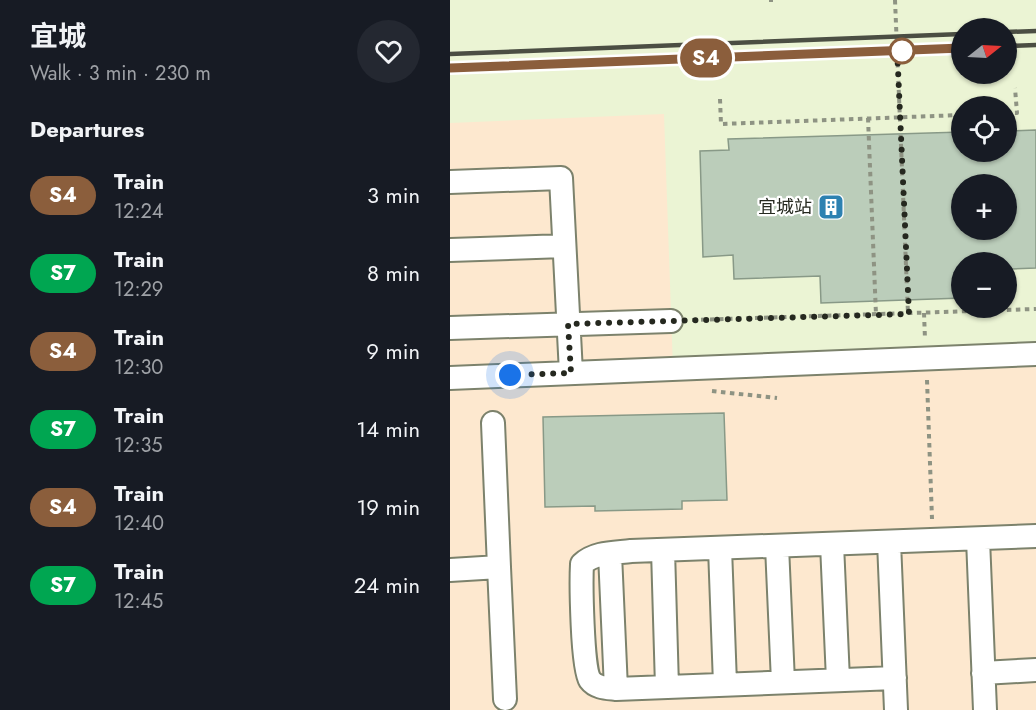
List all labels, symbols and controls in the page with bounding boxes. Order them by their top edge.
text: 宜城 [30,16,86,57]
north arrow [951,18,1017,84]
map controls [951,18,1017,318]
button: heart [357,20,420,83]
line badge: S4 [679,38,733,78]
unlabelled marker [889,38,915,64]
text: S4 [692,43,720,73]
text: Walk · 3 min · 230 m [30,59,211,88]
button: locate [951,96,1017,162]
text: Departures [30,113,144,145]
text: Train [114,165,164,197]
button: + [951,174,1017,240]
text: 3 min [367,179,420,211]
text: S4 [49,180,77,210]
building icon: 宜城站 [816,192,846,222]
place label: 宜城站 [758,194,812,220]
text: 12:24 [114,197,163,226]
text: Train [114,243,164,275]
button: − [951,252,1017,318]
text: 8 min [367,257,420,289]
text: S7 [50,258,76,288]
text: 12:29 [114,275,163,304]
text: Train [114,321,164,353]
text: 9 min [366,335,420,367]
text: S4 [49,336,77,366]
text: 12:30 [114,353,163,382]
your location [495,360,525,390]
text: Train [114,399,164,431]
text: 14 min [356,413,420,445]
text: S7 [50,414,76,444]
text: 12:35 [114,431,163,460]
text: Train [114,477,164,509]
text: 19 min [356,491,420,523]
text: S4 [49,492,77,522]
text: 12:40 [114,509,164,538]
text: Train [114,555,164,587]
text: 24 min [354,569,420,601]
text: S7 [50,570,76,600]
text: 12:45 [114,587,163,616]

